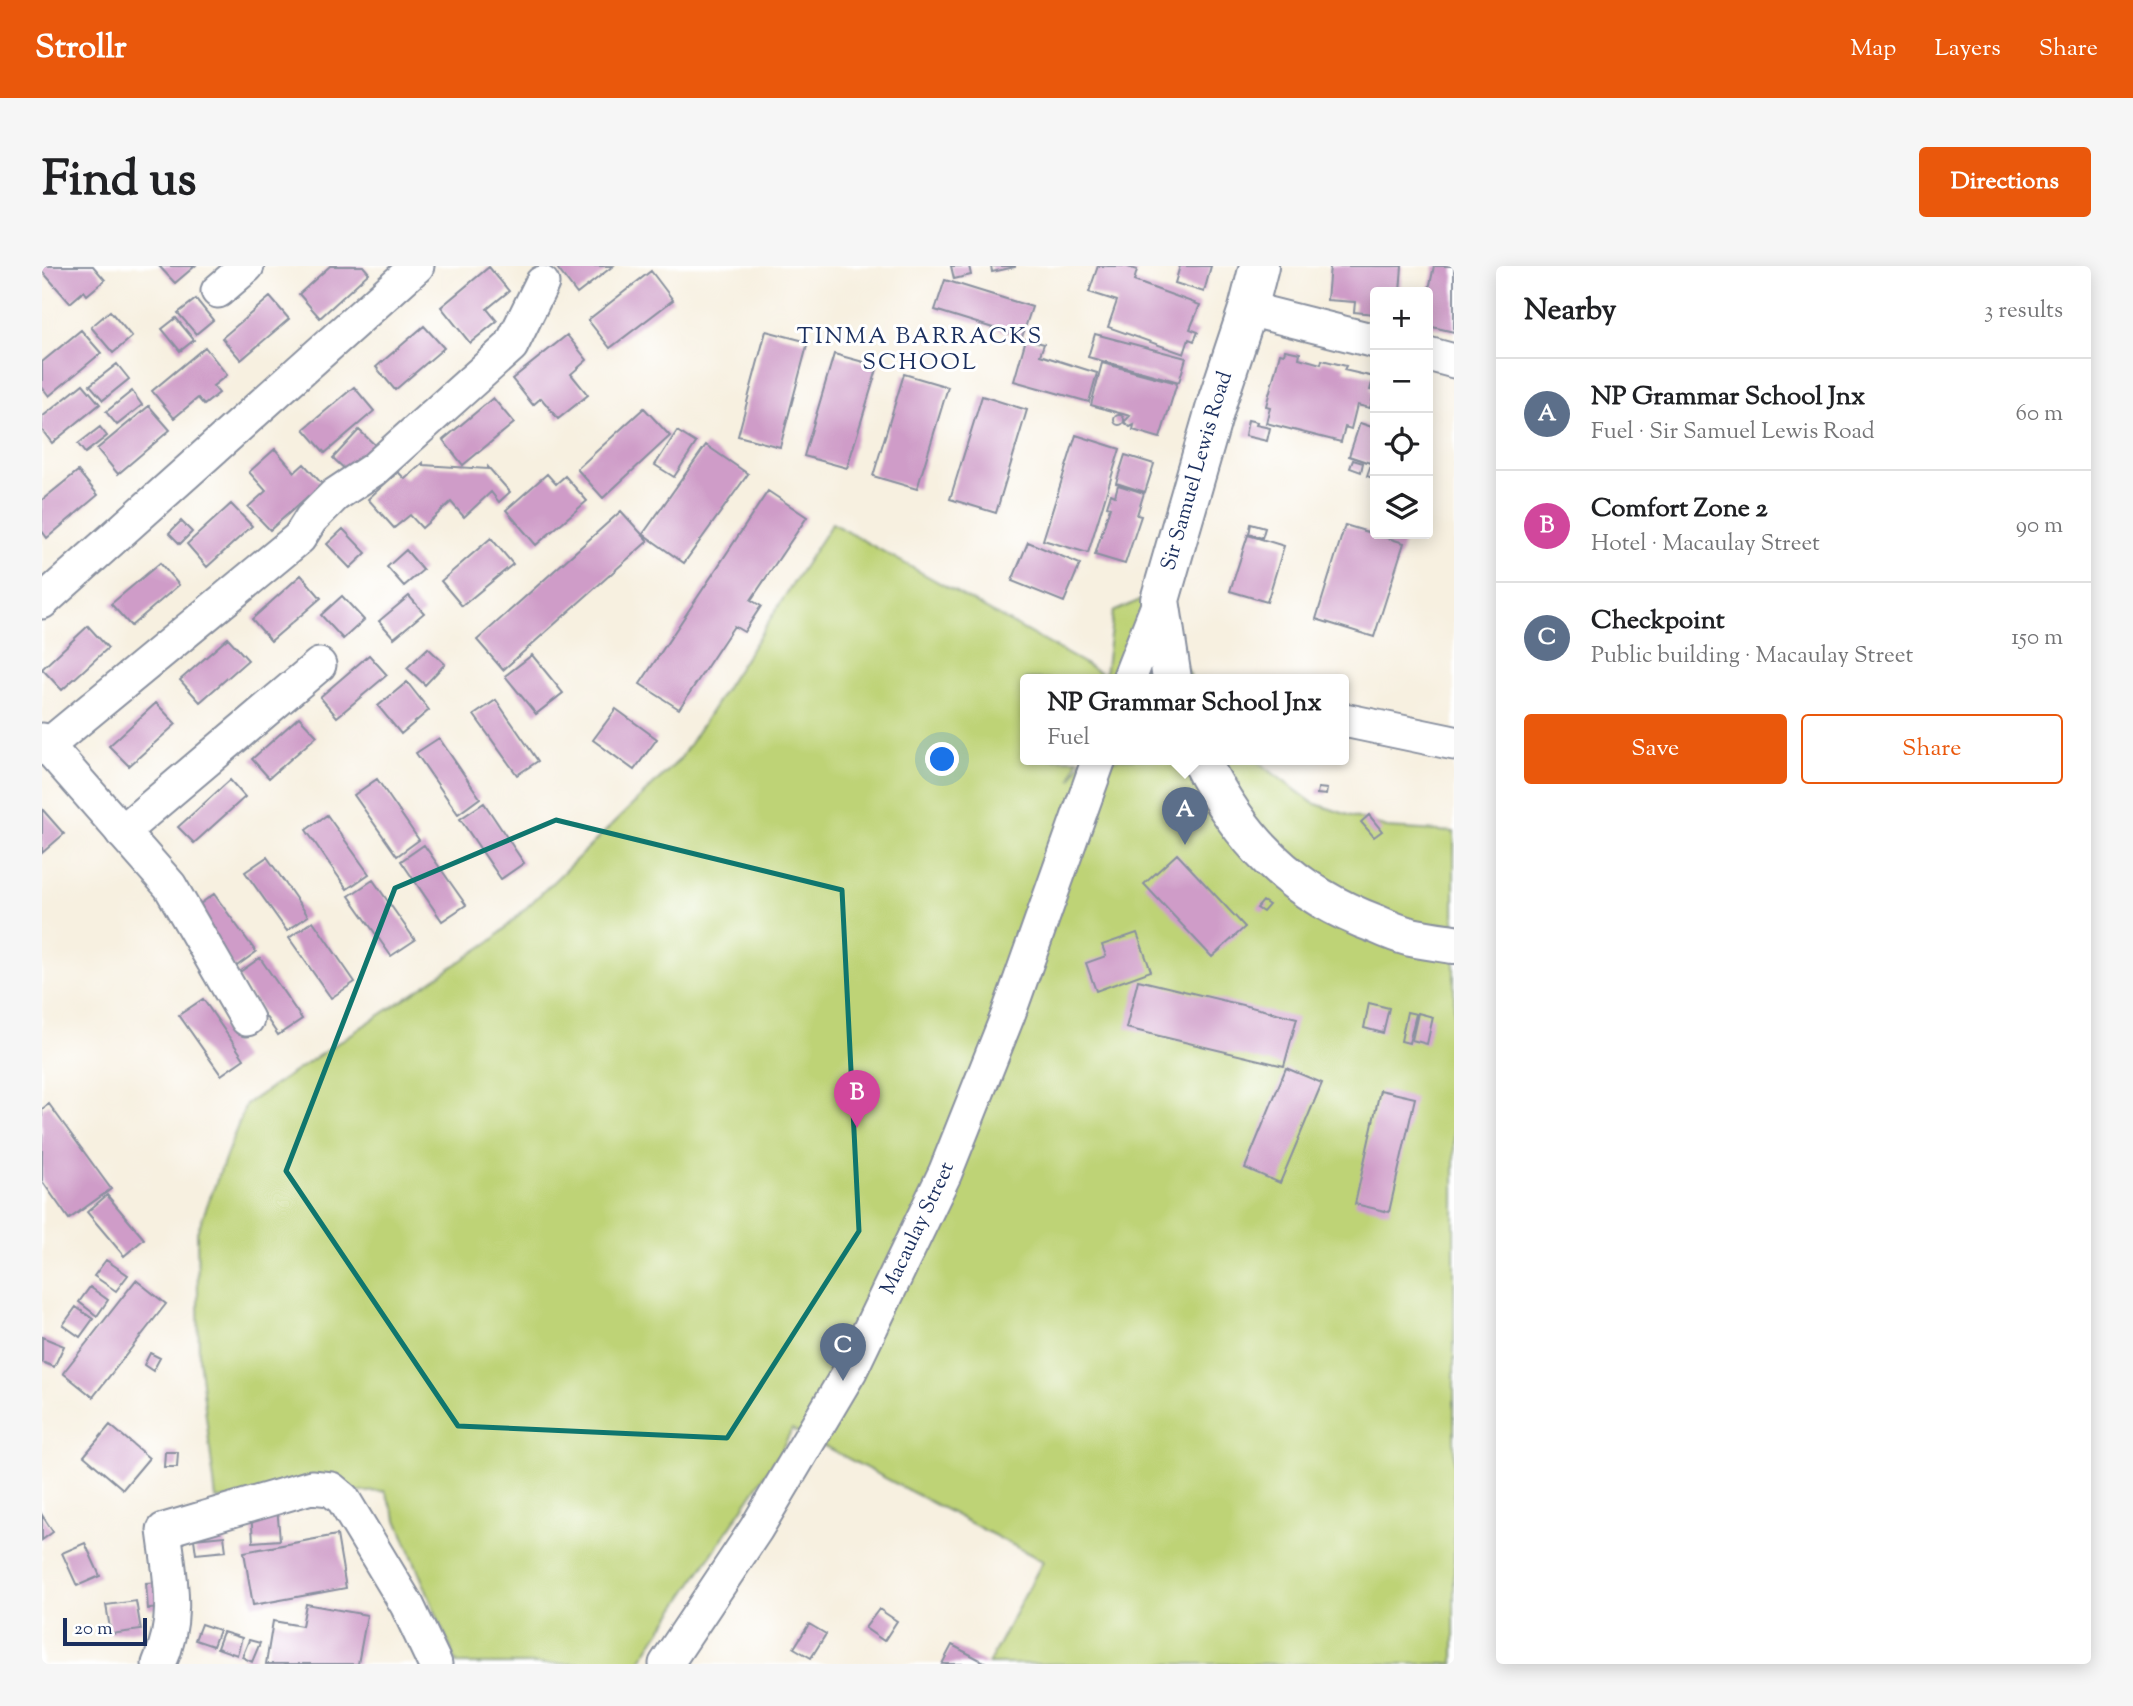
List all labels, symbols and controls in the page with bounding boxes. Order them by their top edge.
text: Strollr [35,25,127,73]
text: Map [1850,32,1896,66]
text: Layers [1934,32,2001,66]
text: Share [2039,32,2098,66]
text: Find us [42,147,196,217]
button: Directions [1919,147,2091,217]
map controls [1370,287,1433,539]
button: + [1370,287,1433,350]
text: Nearby [1524,290,1616,333]
text: 3 results [1984,295,2063,328]
district label: TINMA BARRACKS SCHOOL [797,321,1043,380]
button: − [1370,350,1433,413]
street label: Sir Samuel Lewis Road [1154,368,1241,574]
text: NP Grammar School Jnx [1591,379,1865,416]
text: A [1538,398,1556,431]
text: 60 m [2015,398,2063,431]
button: locate [1370,413,1433,476]
text: Fuel · Sir Samuel Lewis Road [1591,416,1875,449]
button: layers [1370,476,1433,539]
text: Comfort Zone 2 [1591,491,1768,528]
text: B [1540,510,1554,543]
text: 90 m [2016,510,2063,543]
text: Hotel · Macaulay Street [1591,528,1820,561]
text: Checkpoint [1591,603,1725,640]
text: C [1538,622,1556,655]
text: 150 m [2011,622,2063,655]
text: Public building · Macaulay Street [1591,640,1913,673]
popup [1020,674,1349,765]
text: NP Grammar School Jnx [1047,685,1322,722]
button: Save [1524,714,1787,784]
button: Share [1801,714,2063,784]
text: Fuel [1047,722,1090,755]
your location [925,742,959,776]
pin: A [1162,787,1208,845]
pin: B [834,1070,880,1128]
street label: Macaulay Street [874,1158,963,1300]
pin: C [820,1323,866,1381]
scale bar [63,1615,147,1647]
text: 20 m [74,1616,113,1643]

